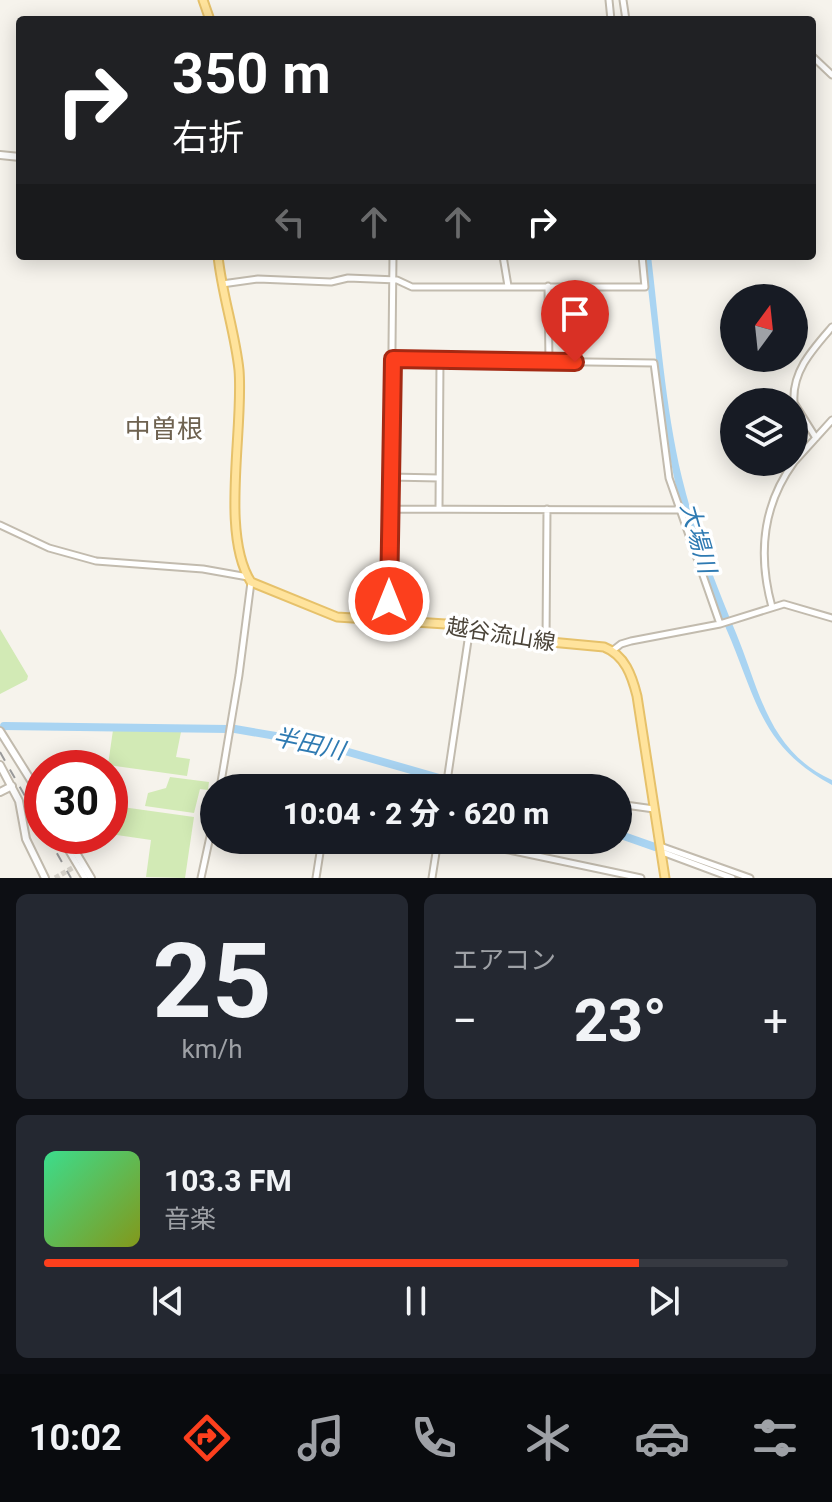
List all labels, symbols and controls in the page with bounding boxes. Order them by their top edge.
text: 350 m [172,41,331,107]
icon: right [40,48,144,152]
text: 右折 [172,117,244,159]
icon: left [268,200,312,244]
icon: ahead [352,200,396,244]
icon: ahead [436,200,480,244]
icon: right [520,200,564,244]
pin [541,280,609,362]
north arrow [720,284,808,372]
map controls [720,284,808,476]
icon: arrive [553,292,597,336]
button: layers [720,388,808,476]
district label: 中曽根 [125,414,203,444]
water label: 大場川 [675,500,722,579]
position arrow [347,559,431,643]
street label: 越谷流山線 [445,614,557,655]
water label: 半田川 [271,723,350,766]
speed limit sign: 30 [24,750,128,854]
text: 10:04 · 2 分 · 620 m [283,796,549,831]
text: 25 [152,921,272,1042]
text: エアコン [452,945,556,975]
text: 23° [574,985,667,1056]
text: − [452,995,477,1047]
text: + [763,995,788,1047]
text: km/h [181,1034,243,1064]
text: 103.3 FM [164,1163,292,1198]
text: 音楽 [164,1204,216,1234]
icon: previous [146,1279,190,1323]
icon: pause [394,1279,438,1323]
icon: next [642,1279,686,1323]
icon: directions [179,1410,235,1466]
icon: music [293,1410,349,1466]
icon: phone [406,1410,462,1466]
icon: climate [520,1410,576,1466]
icon: car [634,1410,690,1466]
icon: filters [747,1410,803,1466]
text: 10:02 [29,1417,122,1459]

